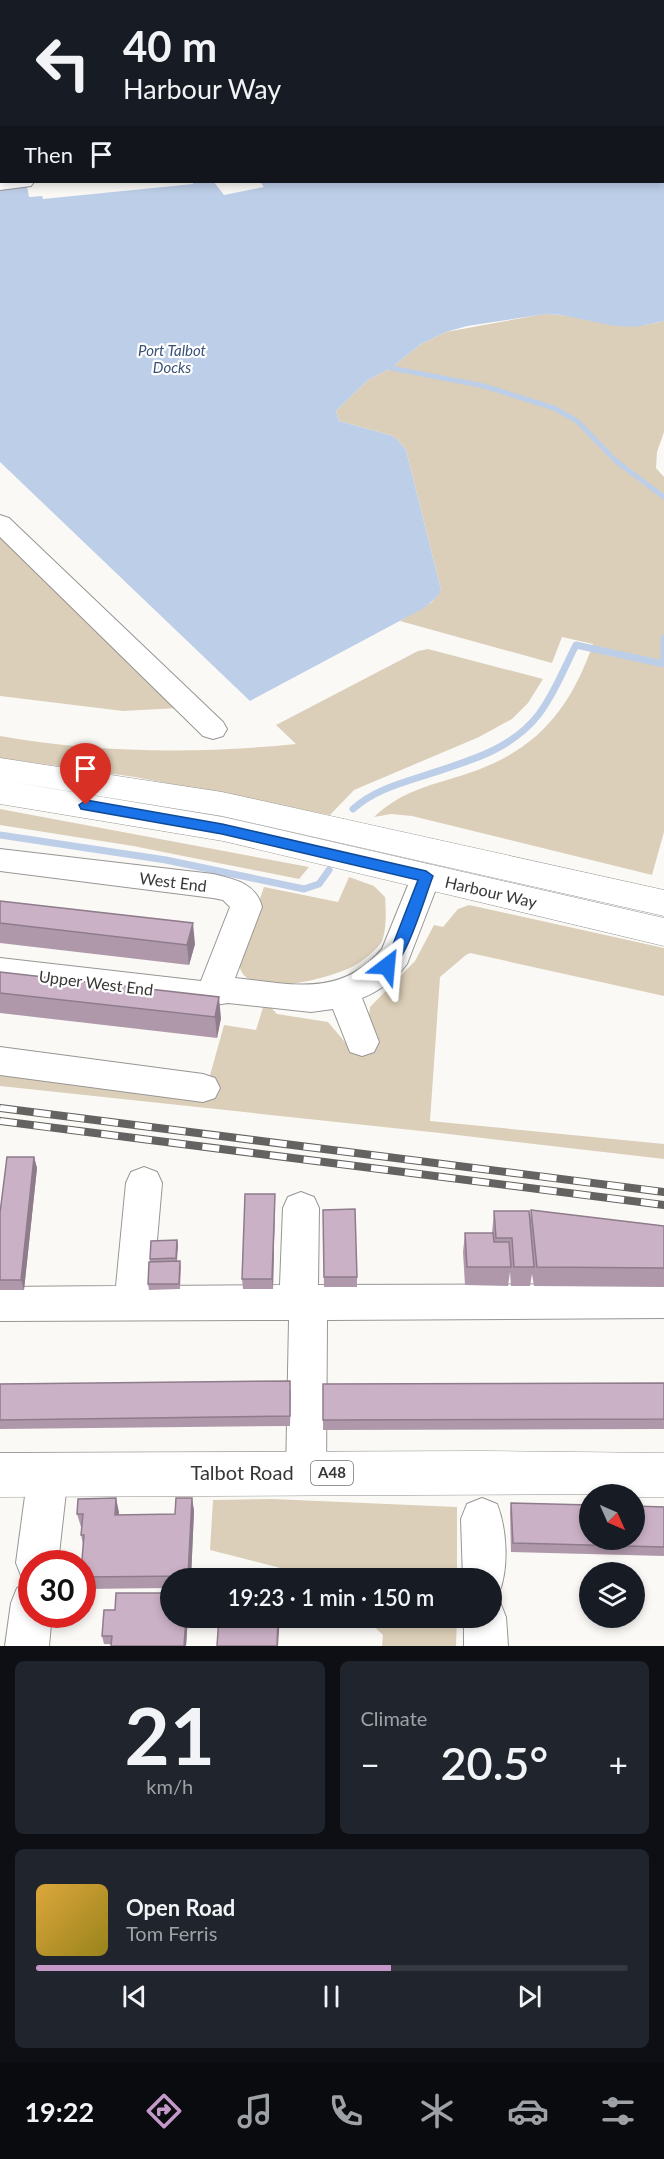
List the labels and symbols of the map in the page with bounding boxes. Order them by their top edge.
water label: Port Talbot Docks [138,341,207,376]
pin [60,743,111,805]
street label: West End [138,868,208,895]
street label: Harbour Way [443,872,540,911]
position arrow [355,934,419,998]
street label: Upper West End [38,966,154,999]
street label: Talbot Road [190,1460,294,1484]
road number: A48 [311,1461,353,1485]
north arrow [579,1484,645,1550]
speed limit sign: 30 [18,1550,96,1628]

